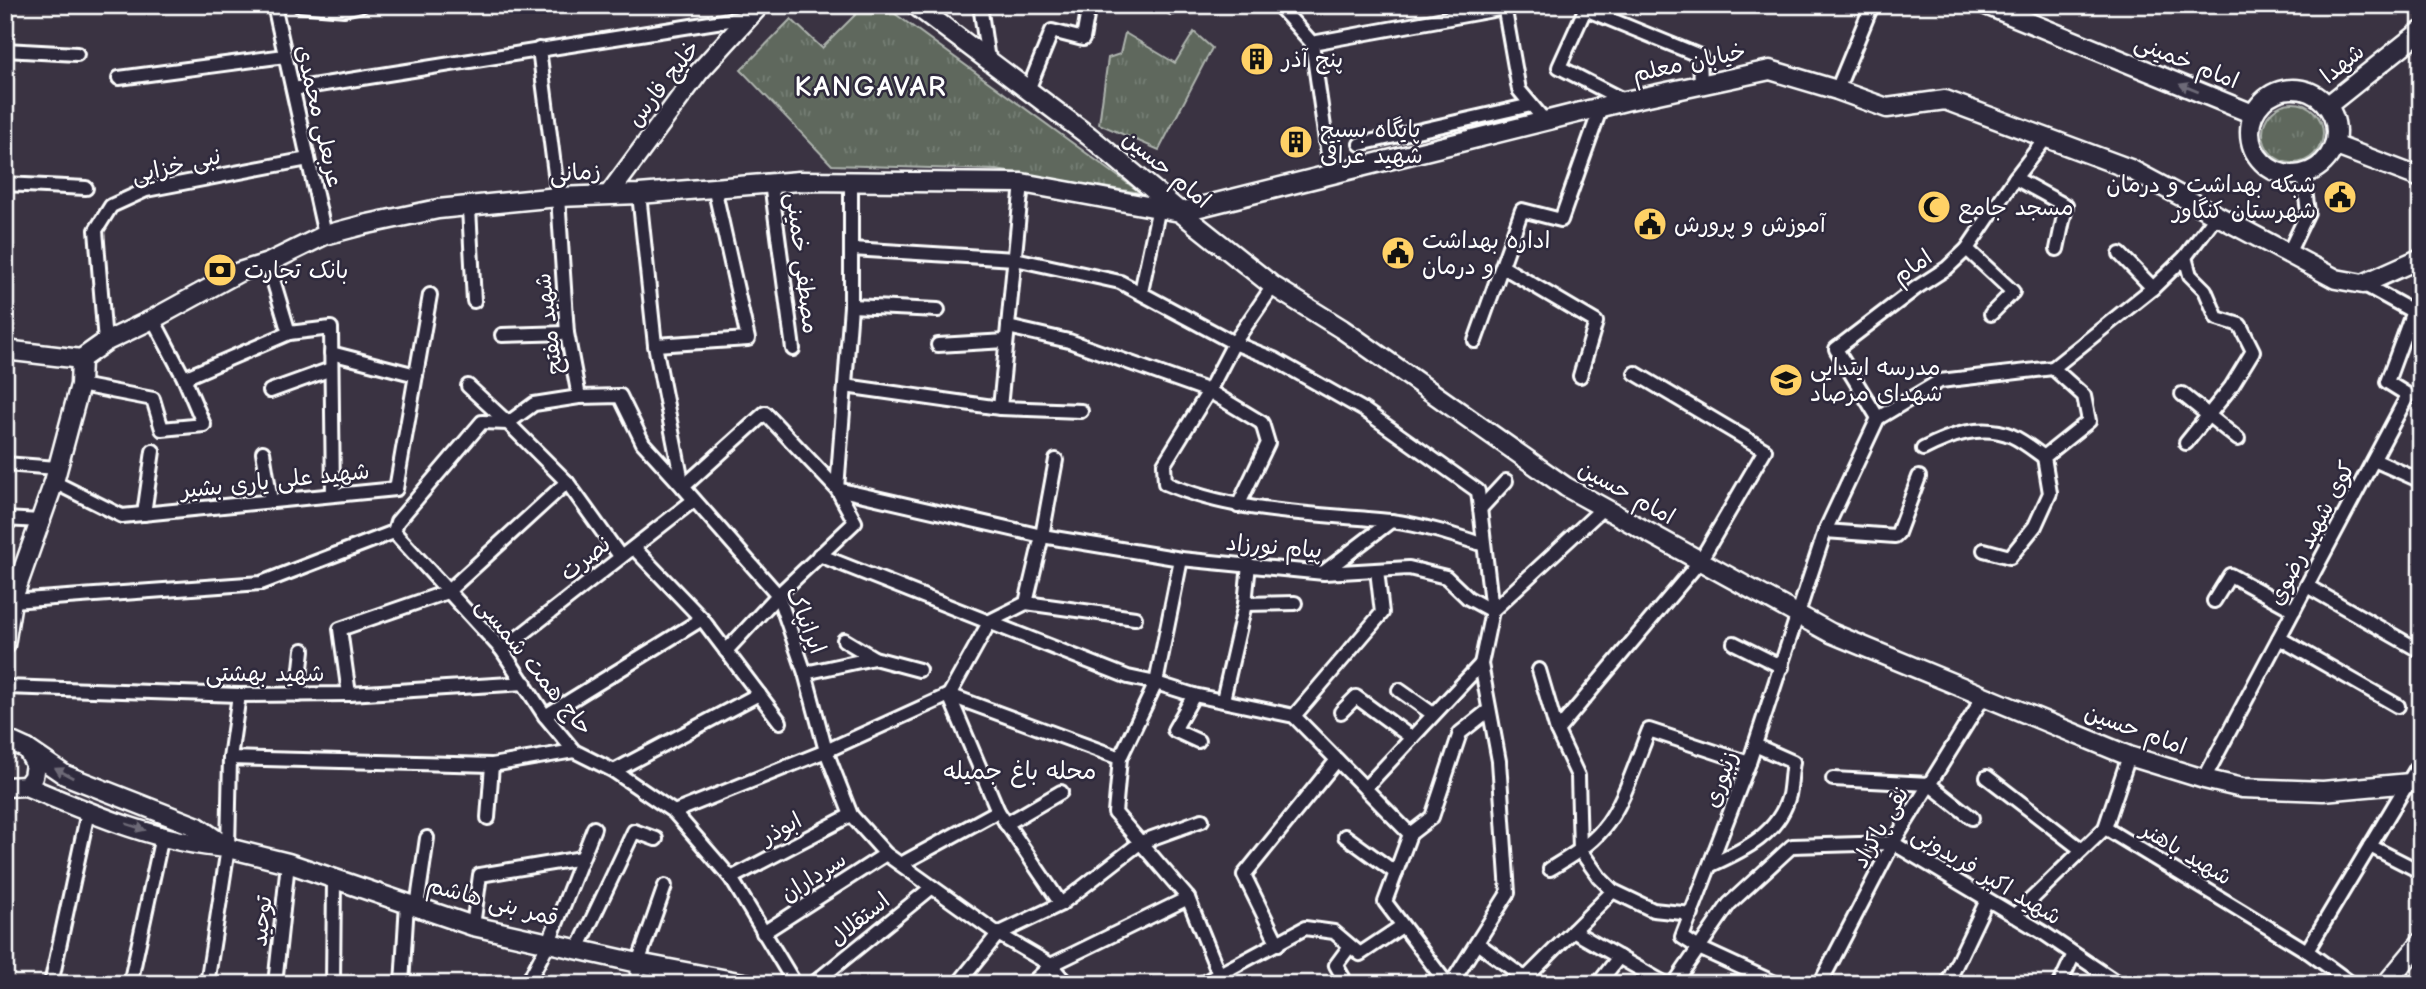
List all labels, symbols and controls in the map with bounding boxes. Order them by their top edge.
street label: امام خمینی [2129,28,2243,98]
street label: خلیج فارس [621,35,707,133]
street label: خیابان معلم [1630,37,1749,92]
street label: شهدا [2315,38,2370,89]
building icon: پنج آذر [1238,40,1276,78]
street label: عربعلی محمدی [289,42,349,190]
place label: پنج آذر [1280,46,1343,75]
district label: KANGAVAR [794,69,948,104]
one-way arrow [2179,82,2200,93]
place label: پایگاه بسیج شهید عراقی [1320,116,1423,169]
building icon: پایگاه بسیج شهید عراقی [1277,123,1315,161]
street label: امام حسین [1115,125,1216,217]
street label: نبی خزایی [129,142,224,190]
street label: زمانی [549,157,602,189]
place label: شبکه بهداشت و درمان شهرستان کنگاور [2106,171,2316,224]
public building icon: شبکه بهداشت و درمان شهرستان کنگاور [2321,178,2359,216]
mosque icon: مسجد جامع [1915,188,1953,226]
street label: مصطفی خمینی [779,191,825,335]
place label: مسجد جامع [1958,194,2074,224]
public building icon: آموزش و پرورش [1631,205,1669,243]
place label: آموزش و پرورش [1674,211,1827,239]
place label: اداره بهداشت و درمان [1422,227,1550,280]
public building icon: اداره بهداشت و درمان [1379,234,1417,272]
street label: امام [1887,243,1940,293]
bank icon: بانک تجارت [201,251,239,289]
place label: بانک تجارت [244,257,349,284]
street label: شهید مفتح [529,271,570,376]
place label: مدرسه ایتدایی شهدای مرصاد [1810,354,1942,407]
school or university icon: مدرسه ایتدایی شهدای مرصاد [1767,361,1805,399]
street label: امام حسین [1572,455,1680,534]
street label: شهید علی یاری بشیر [177,457,371,505]
street label: کوی شهید رضوی [2262,457,2361,610]
street label: پیام نورزاد [1224,529,1323,568]
street label: نصرت [555,530,616,587]
street label: ایرانپاک [779,583,831,658]
street label: حاج همت شمسی [469,592,599,742]
street label: شهید بهشتی [205,660,325,688]
street label: امام حسین [2080,699,2191,764]
street label: زنبوری [1698,747,1743,811]
district label: محله باغ‌ جمیله [944,757,1096,788]
one-way arrow [54,767,74,779]
street label: نقی پاکزاد [1846,782,1915,873]
street label: ابوذر [754,807,806,851]
street label: شهید باهنر [2135,815,2237,891]
street label: شهید اکبر فریدونی [1907,820,2066,931]
one-way arrow [125,822,146,833]
street label: سرداران [775,845,851,908]
street label: قمر بنی هاشم [423,871,561,936]
street label: استقلال [823,887,895,952]
street label: توحید [245,894,278,948]

